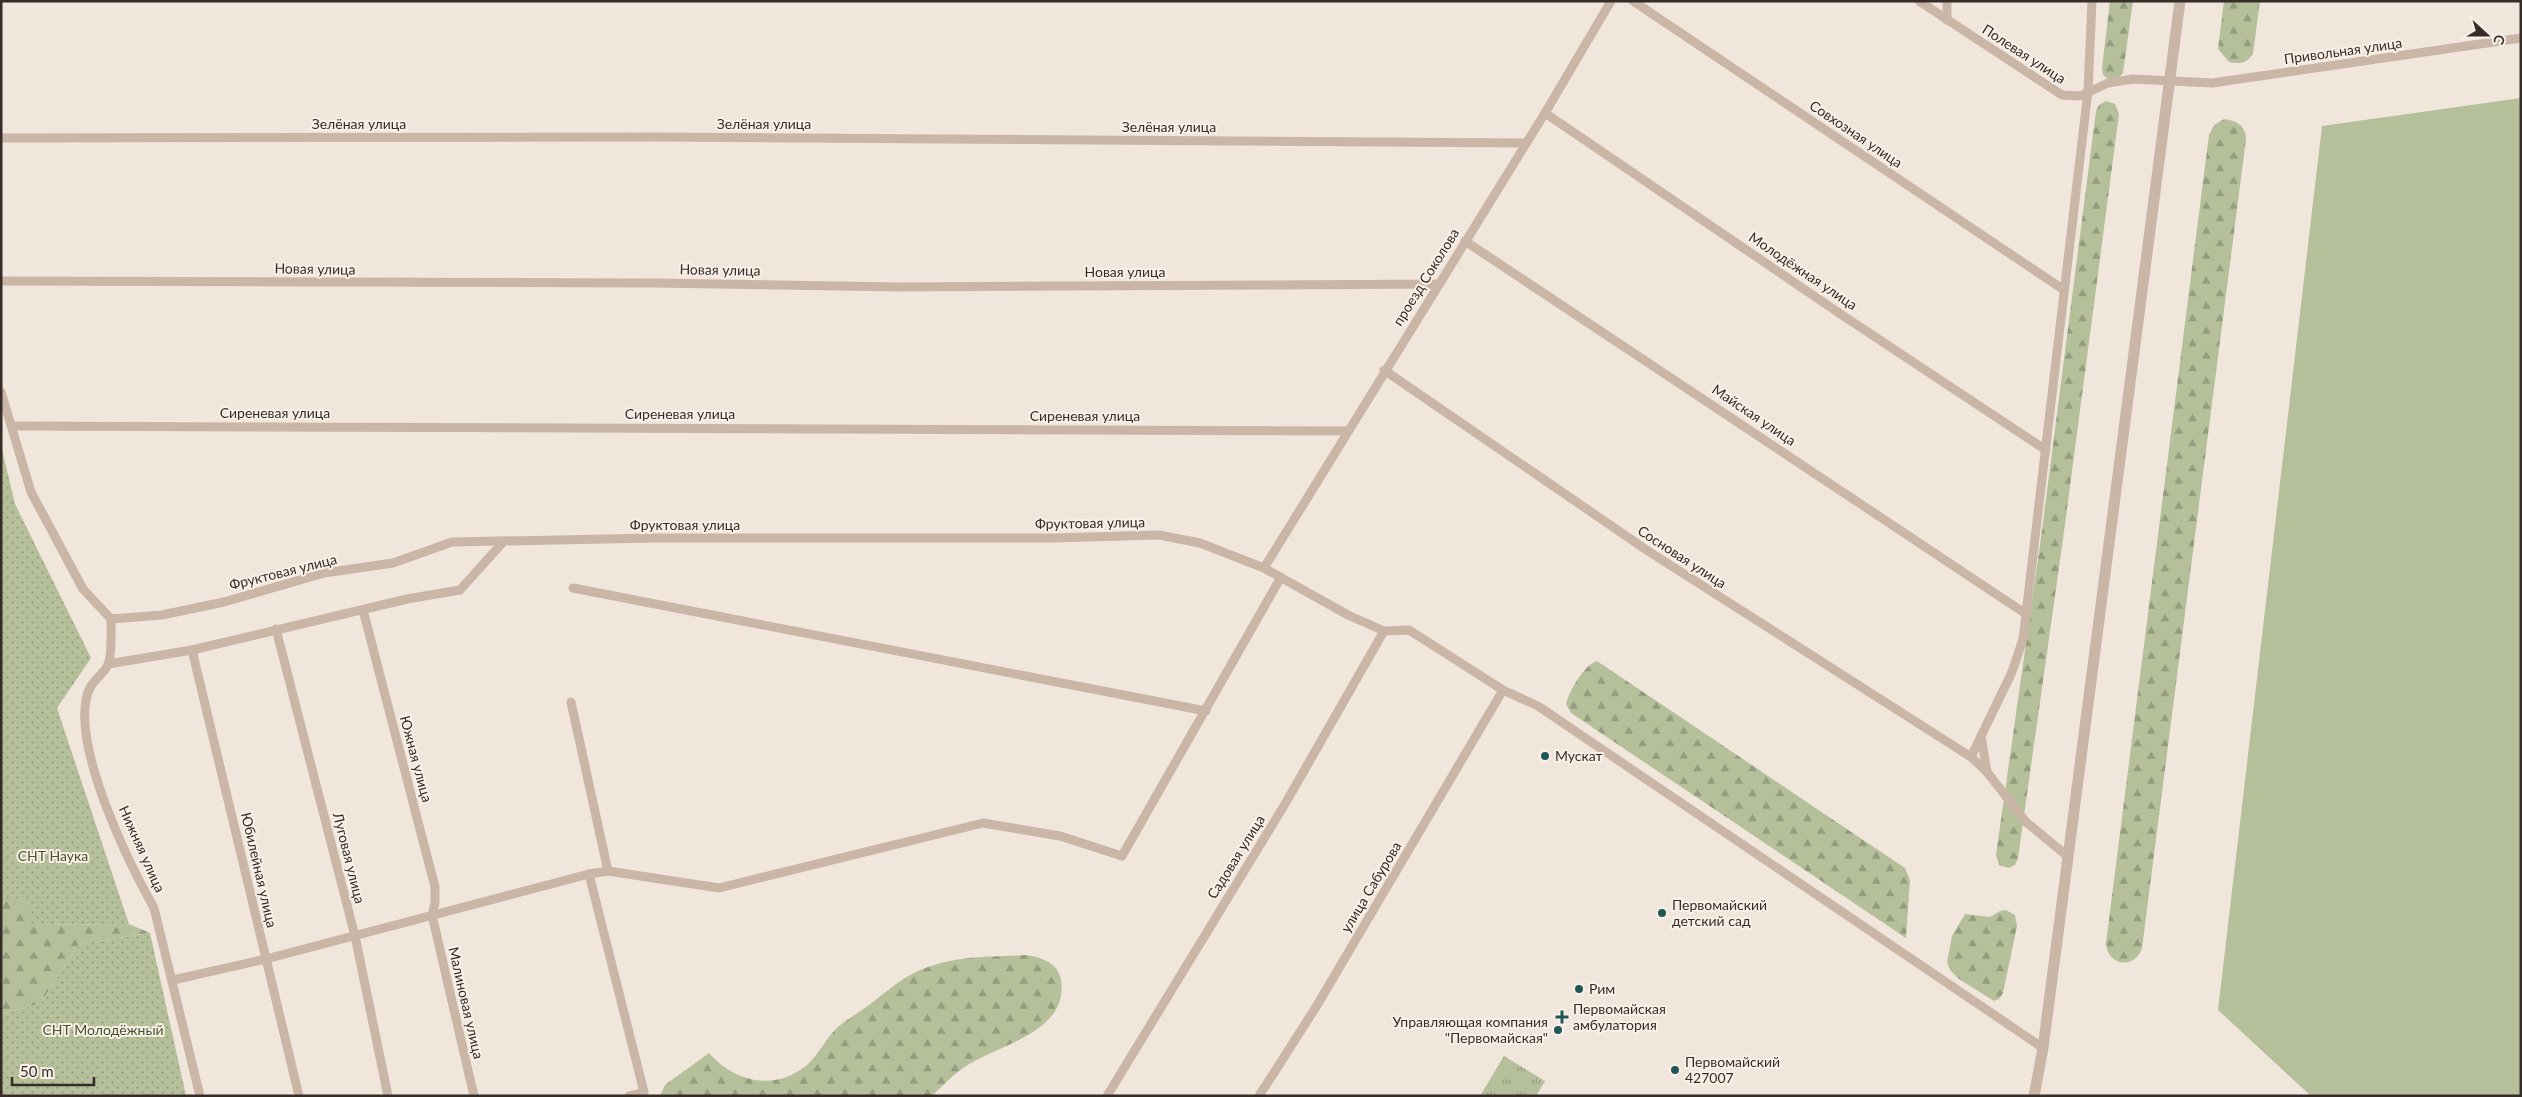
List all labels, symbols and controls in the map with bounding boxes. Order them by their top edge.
north arrow [2462,10,2512,60]
street label: Полевая улица [1979,20,2069,87]
text: С [2490,32,2509,48]
street label: Привольная улица [2283,34,2403,67]
street label: Совхозная улица [1807,96,1906,171]
street label: Зелёная улица [312,115,406,132]
street label: Зелёная улица [717,115,811,132]
street label: Зелёная улица [1122,118,1216,135]
street label: проезд Соколова [1389,225,1462,328]
street label: Молодёжная улица [1746,228,1861,313]
street label: Новая улица [274,259,356,278]
street label: Новая улица [679,260,761,279]
street label: Новая улица [1084,263,1166,280]
street label: Майская улица [1709,380,1799,449]
street label: Сиреневая улица [220,404,330,421]
street label: Сиреневая улица [625,405,735,422]
street label: Сиреневая улица [1030,407,1140,424]
street label: Фруктовая улица [1035,513,1145,532]
street label: Фруктовая улица [630,516,740,533]
street label: Сосновая улица [1635,522,1730,592]
street label: Фруктовая улица [227,550,338,593]
street label: Южная улица [397,714,436,804]
place label: Мускат [1555,747,1603,764]
marker: Мускат [1539,750,1551,762]
street label: Нижняя улица [116,803,169,895]
street label: Юбилейная улица [238,810,281,929]
street label: Луговая улица [330,810,369,905]
street label: Садовая улица [1203,812,1268,902]
street label: улица Сабурова [1337,838,1404,935]
park label: СНТ Наука [18,847,88,864]
place label: Первомайский детский сад [1672,896,1767,929]
marker: Первомайский детский сад [1656,907,1668,919]
street label: Малиновая улица [445,945,488,1061]
place label: Рим [1589,980,1615,997]
marker: Рим [1573,983,1585,995]
place label: Первомайская амбулатория [1573,1000,1666,1033]
marker: Первомайская амбулатория [1555,1010,1569,1024]
place label: Управляющая компания "Первомайская" [1393,1013,1548,1046]
park label: СНТ Молодёжный [42,1021,164,1038]
marker: Управляющая компания "Первомайская" [1552,1024,1564,1036]
place label: Первомайский 427007 [1685,1053,1780,1086]
scale bar [12,1054,95,1086]
text: 50 m [20,1062,54,1080]
marker: Первомайский 427007 [1669,1064,1681,1076]

